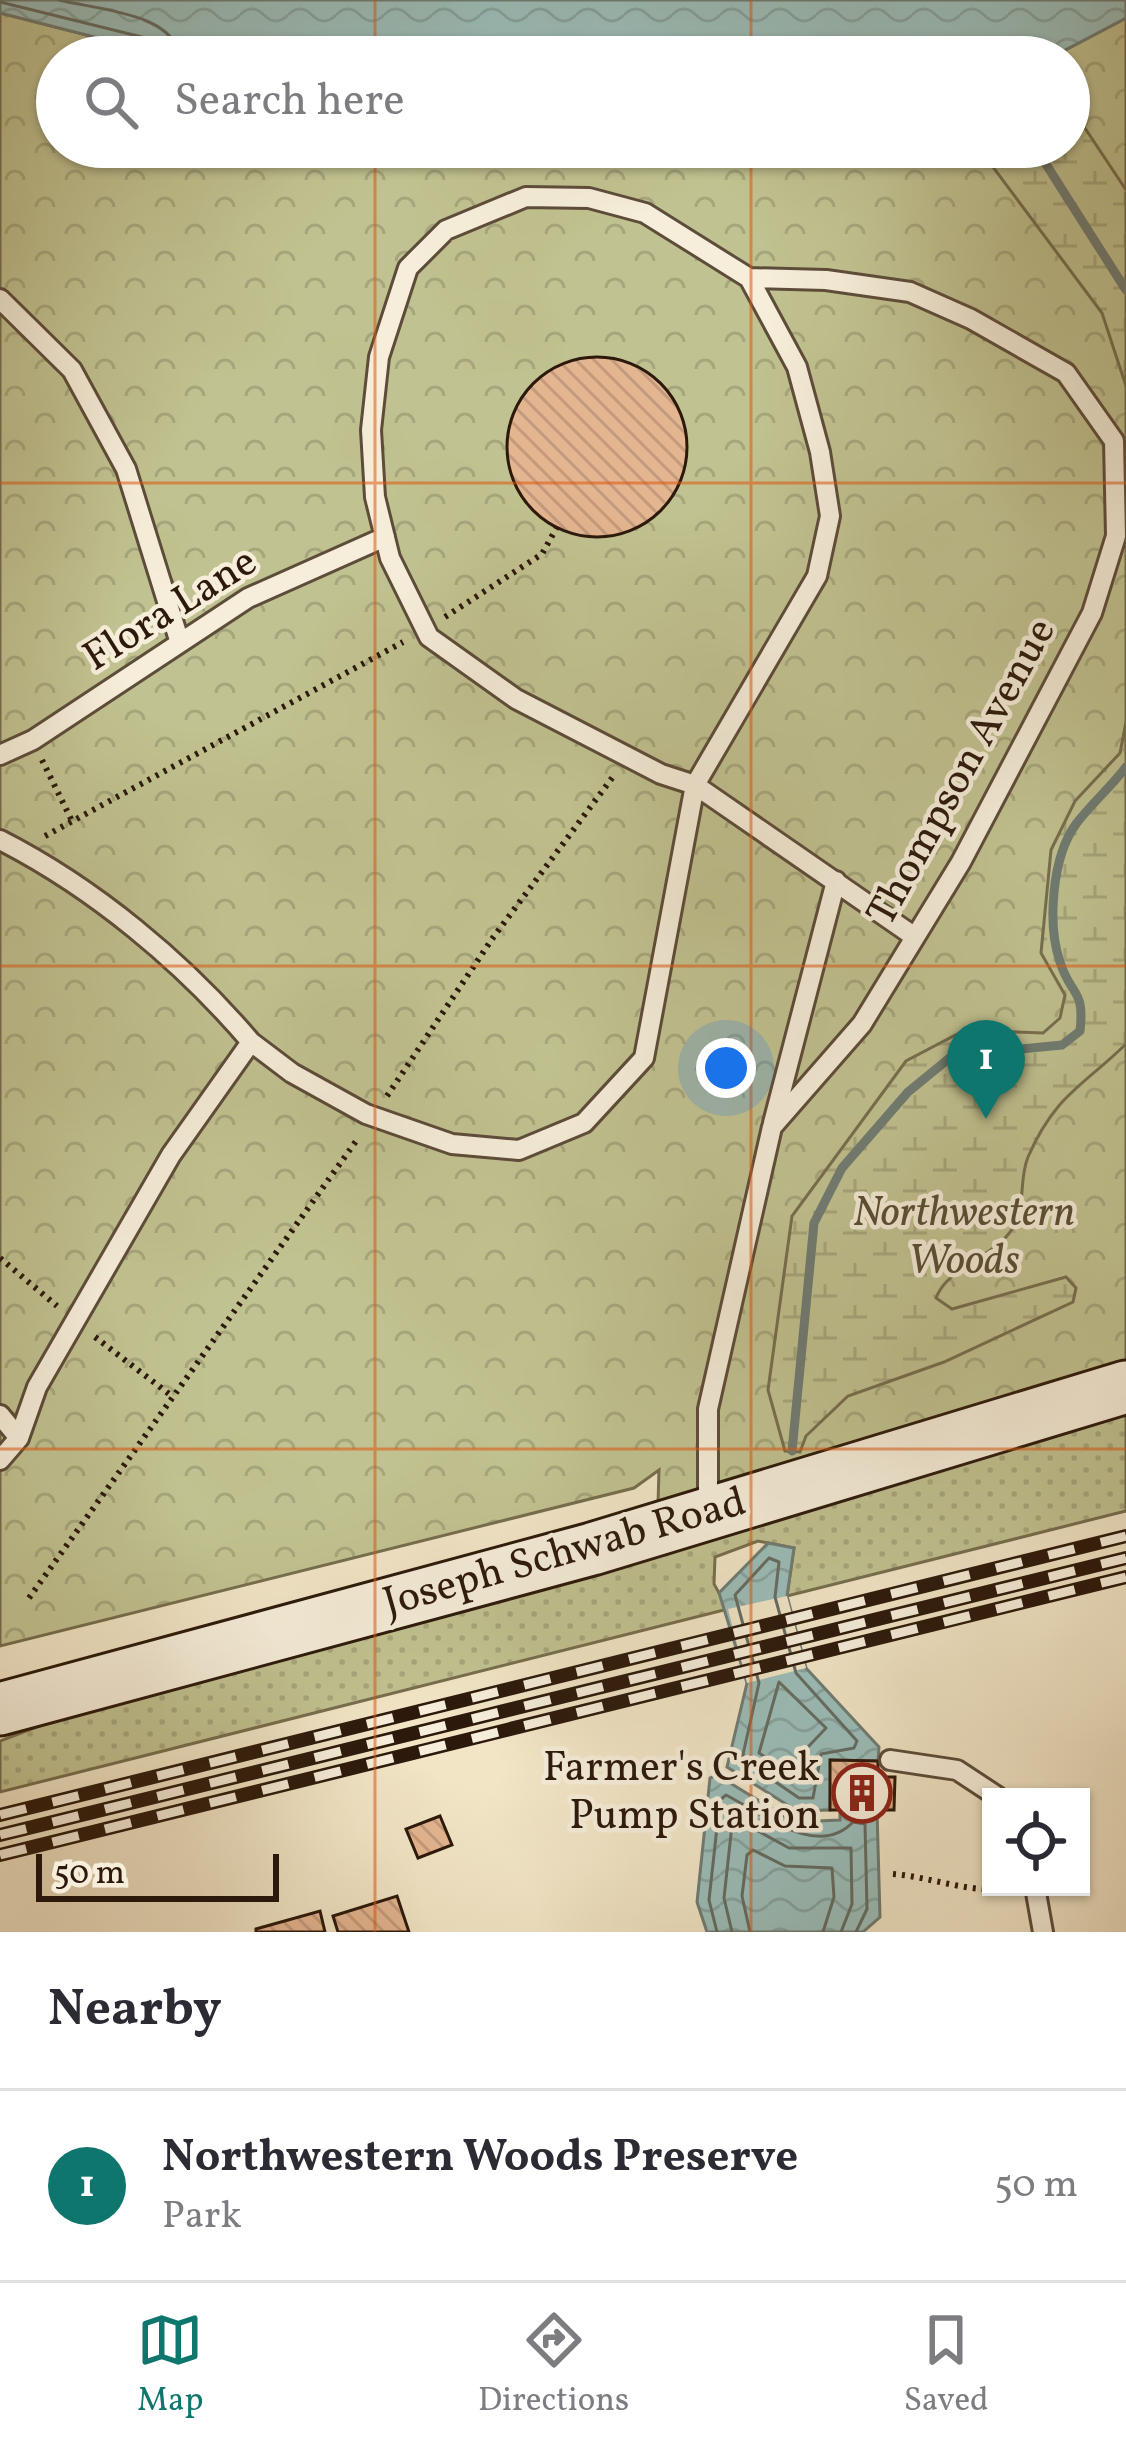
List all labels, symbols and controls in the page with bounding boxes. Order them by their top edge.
search box [36,36,1090,168]
icon: search [78,69,144,135]
text: Search here [174,71,405,134]
street label: Flora Lane [73,534,269,688]
street label: Thompson Avenue [854,608,1072,938]
pin: 1 [947,1020,1025,1119]
your location [696,1038,756,1098]
park label: Northwestern Woods [853,1185,1075,1292]
street label: Joseph Schwab Road [377,1474,753,1634]
place label: Farmer's Creek Pump Station [543,1740,820,1847]
building icon: Farmer's Creek Pump Station [831,1762,893,1824]
map controls [982,1788,1090,1896]
button: locate [982,1788,1090,1896]
scale bar [36,1848,279,1901]
text: 50 m [54,1852,125,1898]
text: Nearby [48,1975,222,2046]
text: Northwestern Woods Preserve [162,2127,798,2190]
text: 1 [79,2159,95,2213]
text: 50 m [994,2159,1078,2213]
text: Park [162,2190,242,2244]
tab: Map [137,2307,203,2425]
tab: Directions [478,2307,629,2425]
tab: Saved [904,2307,989,2425]

